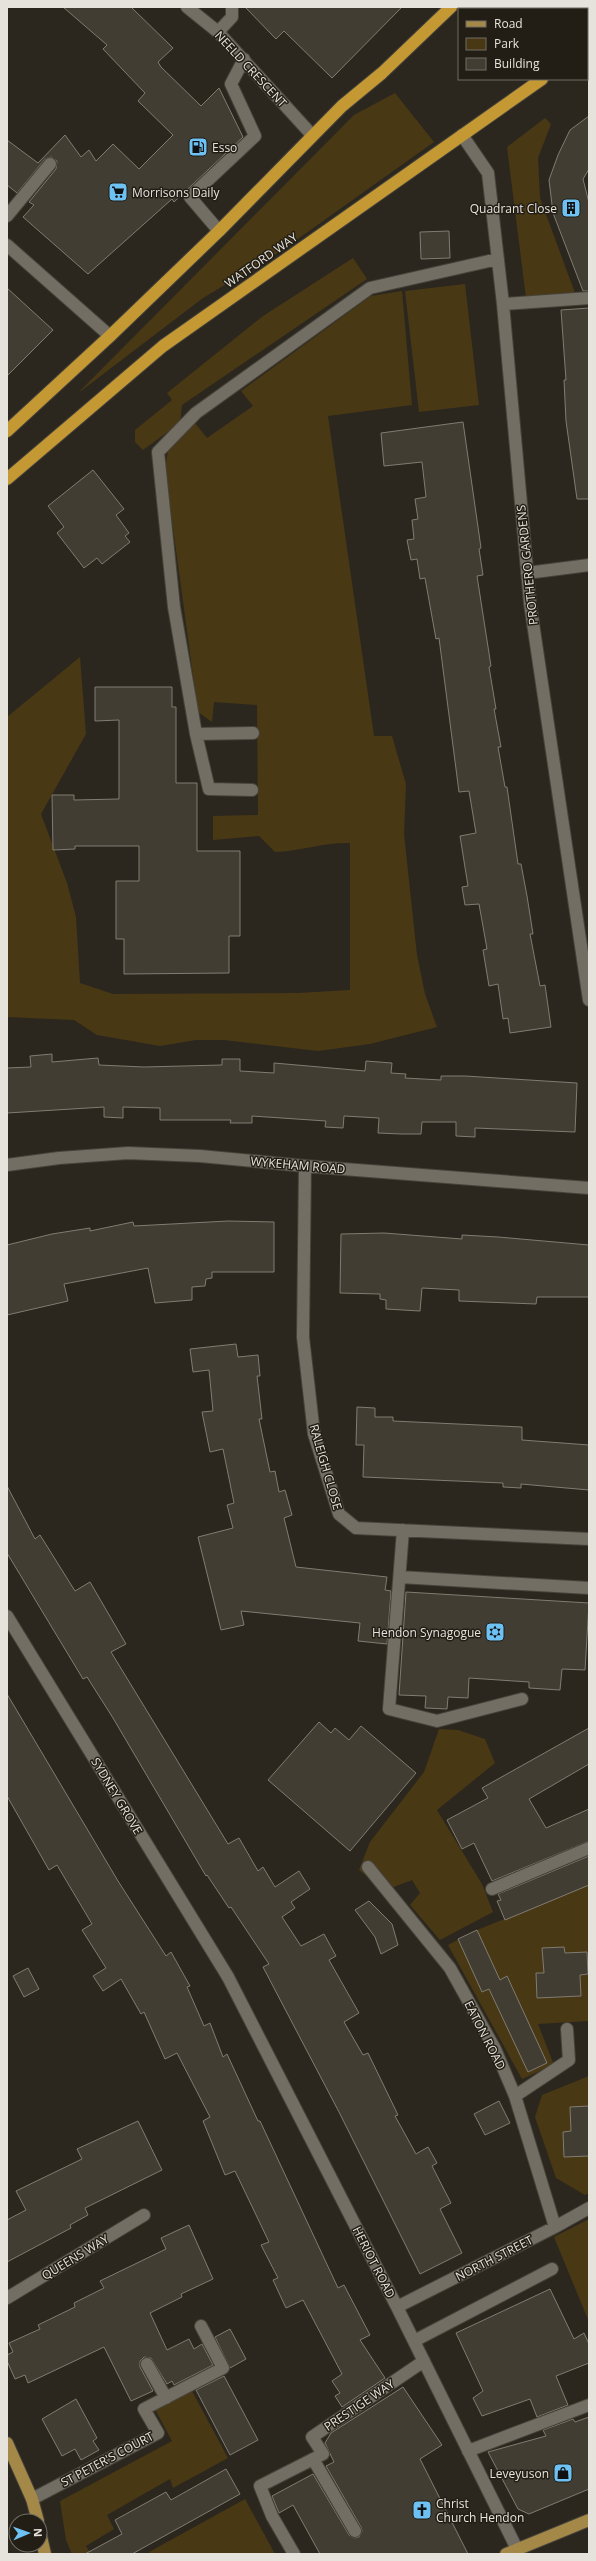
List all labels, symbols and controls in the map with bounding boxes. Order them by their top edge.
legend [458,8,588,80]
text: Road [494,15,523,32]
street label: NEELD CRESCENT [211,27,291,111]
text: Park [494,35,520,52]
text: Building [494,55,540,72]
fuel station icon: Esso [187,136,209,158]
place label: Esso [212,139,237,156]
supermarket icon: Morrisons Daily [107,181,129,203]
place label: Morrisons Daily [132,184,220,201]
building icon: Quadrant Close [560,197,582,219]
place label: Quadrant Close [470,200,557,217]
street label: WATFORD WAY [221,228,301,291]
street label: PROTHERO GARDENS [512,504,542,626]
street label: WYKEHAM ROAD [250,1152,346,1178]
street label: RALEIGH CLOSE [306,1422,346,1512]
synagogue icon: Hendon Synagogue [484,1621,506,1643]
place label: Hendon Synagogue [372,1624,481,1641]
street label: SYDNEY GROVE [87,1754,147,1838]
street label: EATON ROAD [460,1998,510,2072]
street label: HERIOT ROAD [349,2223,399,2301]
street label: QUEENS WAY [38,2230,112,2284]
street label: NORTH STREET [452,2231,536,2285]
street label: PRESTIGE WAY [320,2375,398,2435]
street label: ST PETER'S COURT [58,2427,157,2491]
shop icon: Leveyuson [552,2462,574,2484]
place label: Leveyuson [490,2465,549,2482]
place label: Christ Church Hendon [436,2495,524,2526]
church icon: Christ Church Hendon [411,2499,433,2521]
north arrow [8,2513,48,2553]
text: N [31,2528,46,2537]

